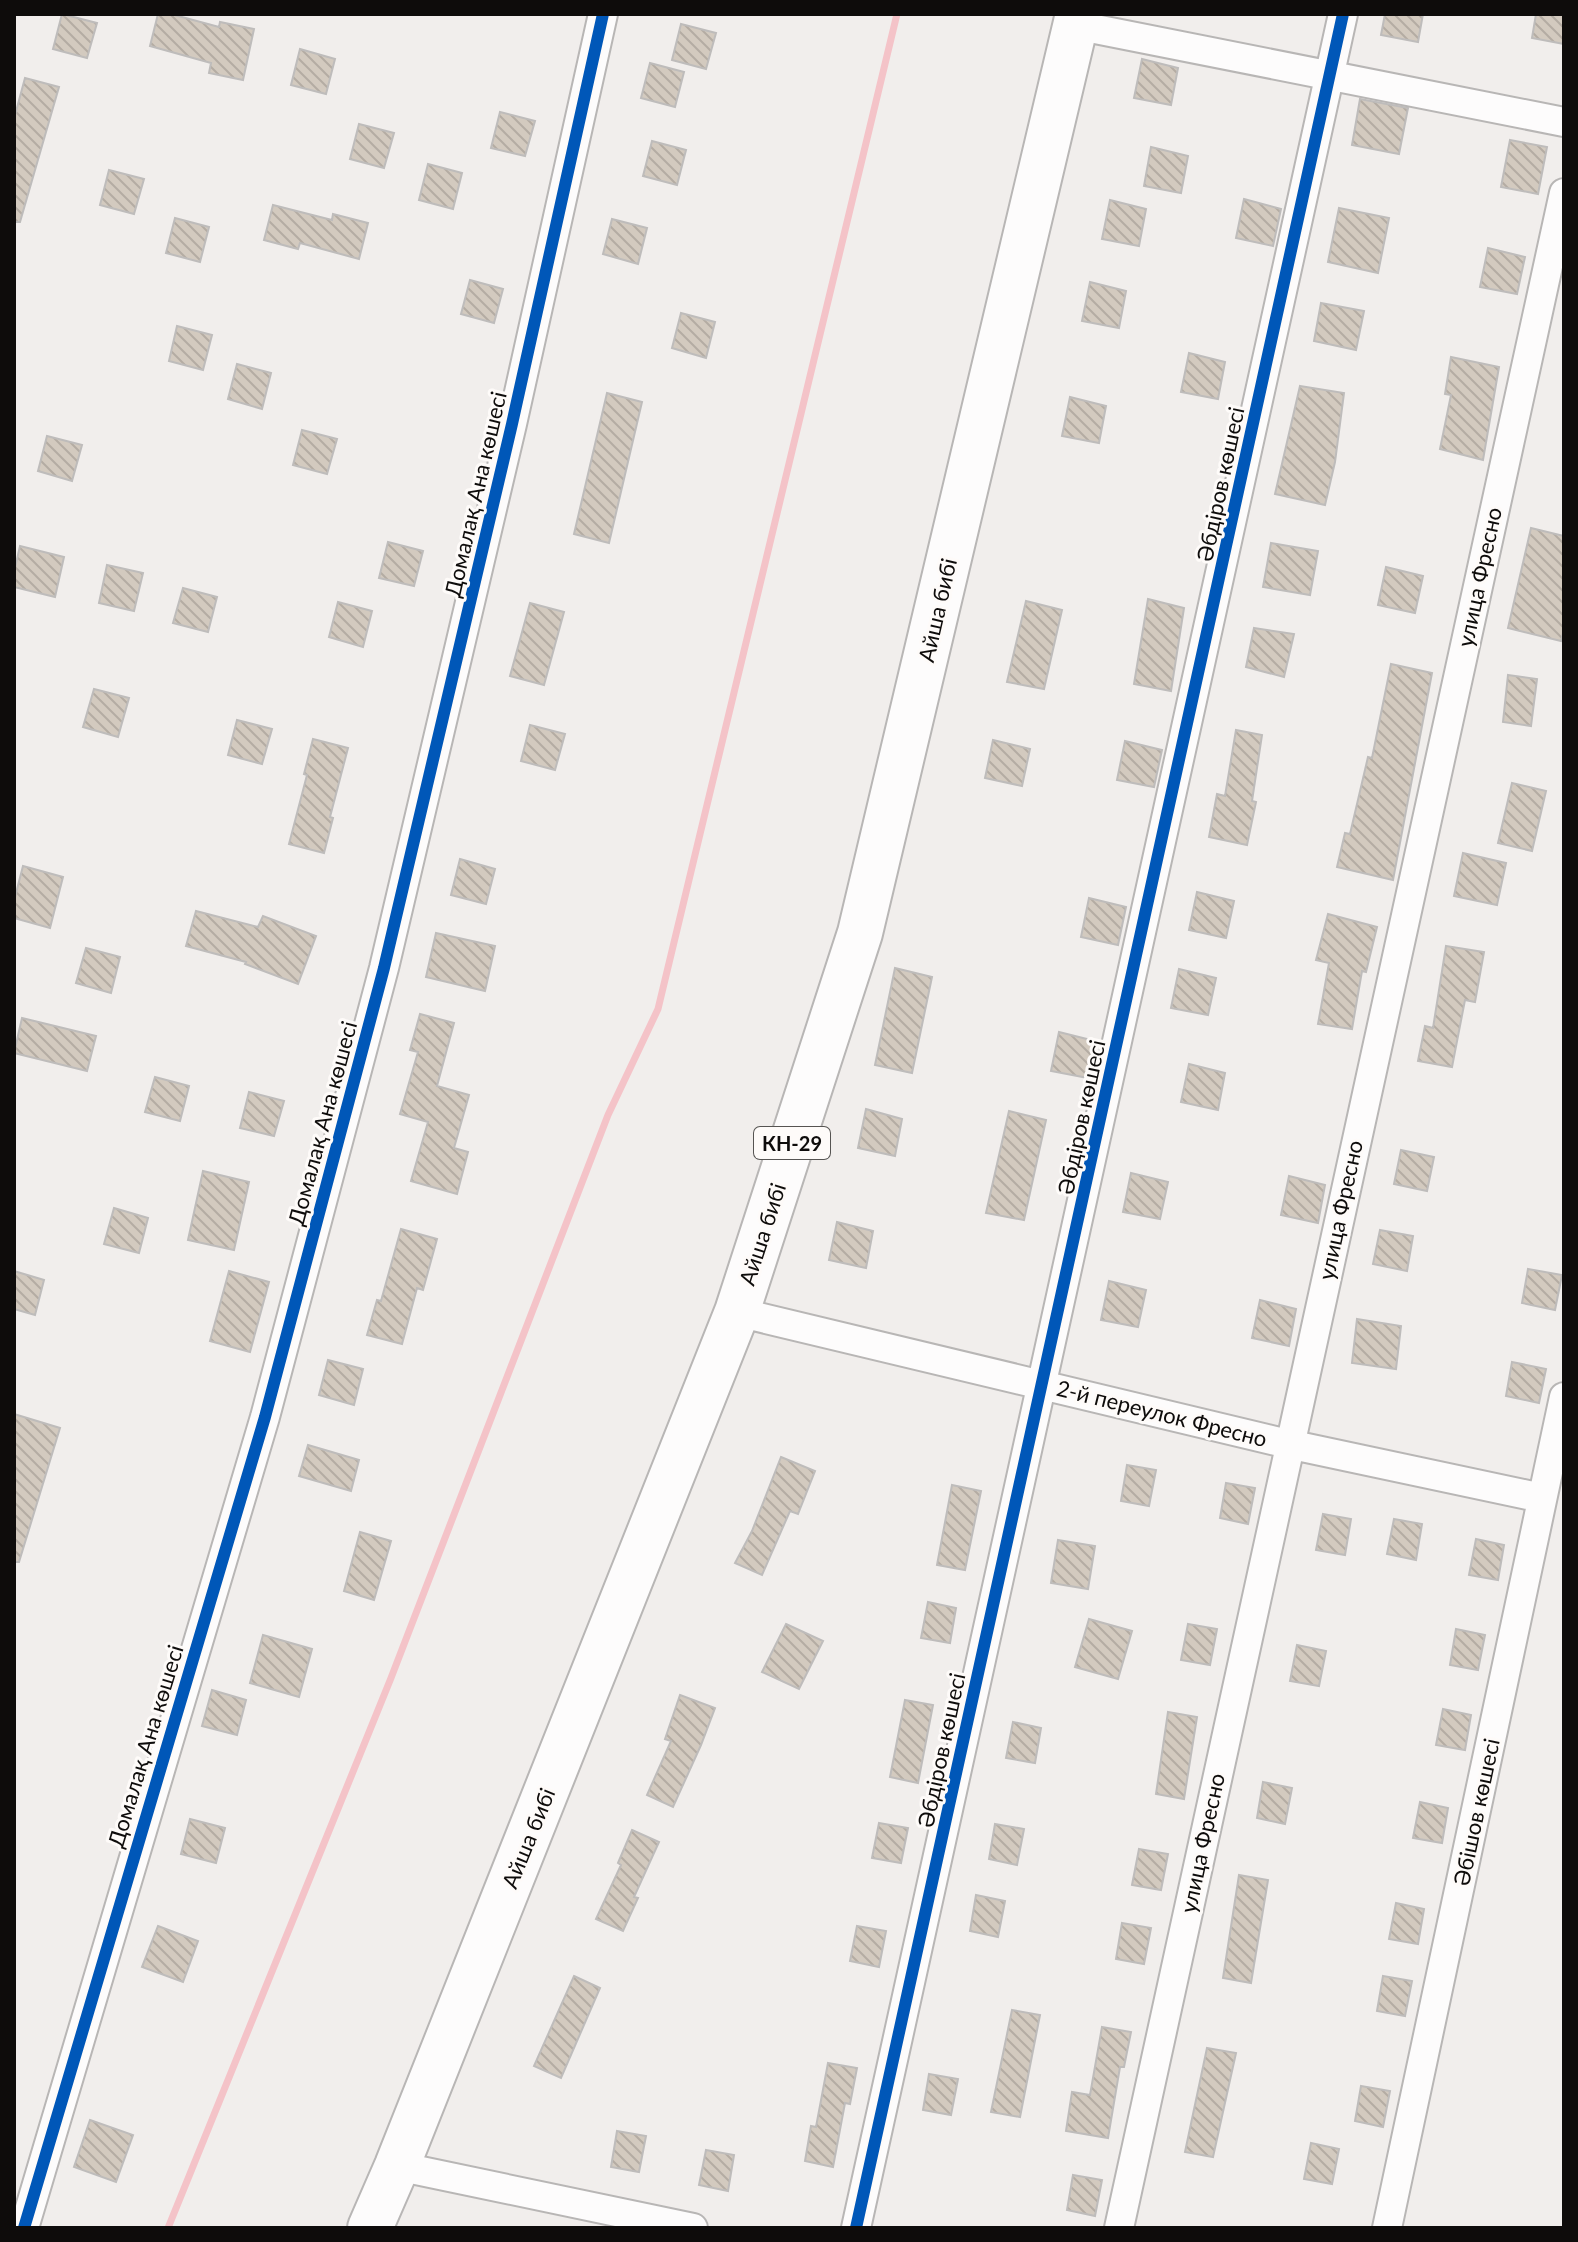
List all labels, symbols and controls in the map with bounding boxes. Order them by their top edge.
street label: Домалақ Ана көшесі [438,389,512,599]
street label: Әбдіров көшесі [1190,404,1250,564]
street label: улица Фресно [1451,505,1507,649]
street label: Айша бибі [912,555,962,665]
street label: Домалақ Ана көшесі [282,1018,362,1228]
street label: Әбдіров көшесі [1051,1037,1111,1197]
road number: КН-29 [754,1127,830,1159]
street label: улица Фресно [1312,1138,1368,1282]
street label: Айша бибі [733,1180,791,1288]
street label: 2-й переулок Фресно [1054,1374,1270,1452]
street label: Домалақ Ана көшесі [101,1642,189,1850]
street label: Әбдіров көшесі [911,1670,971,1830]
street label: Әбішов көшесі [1447,1736,1505,1888]
street label: улица Фресно [1174,1771,1230,1915]
street label: Айша бибі [496,1784,560,1892]

